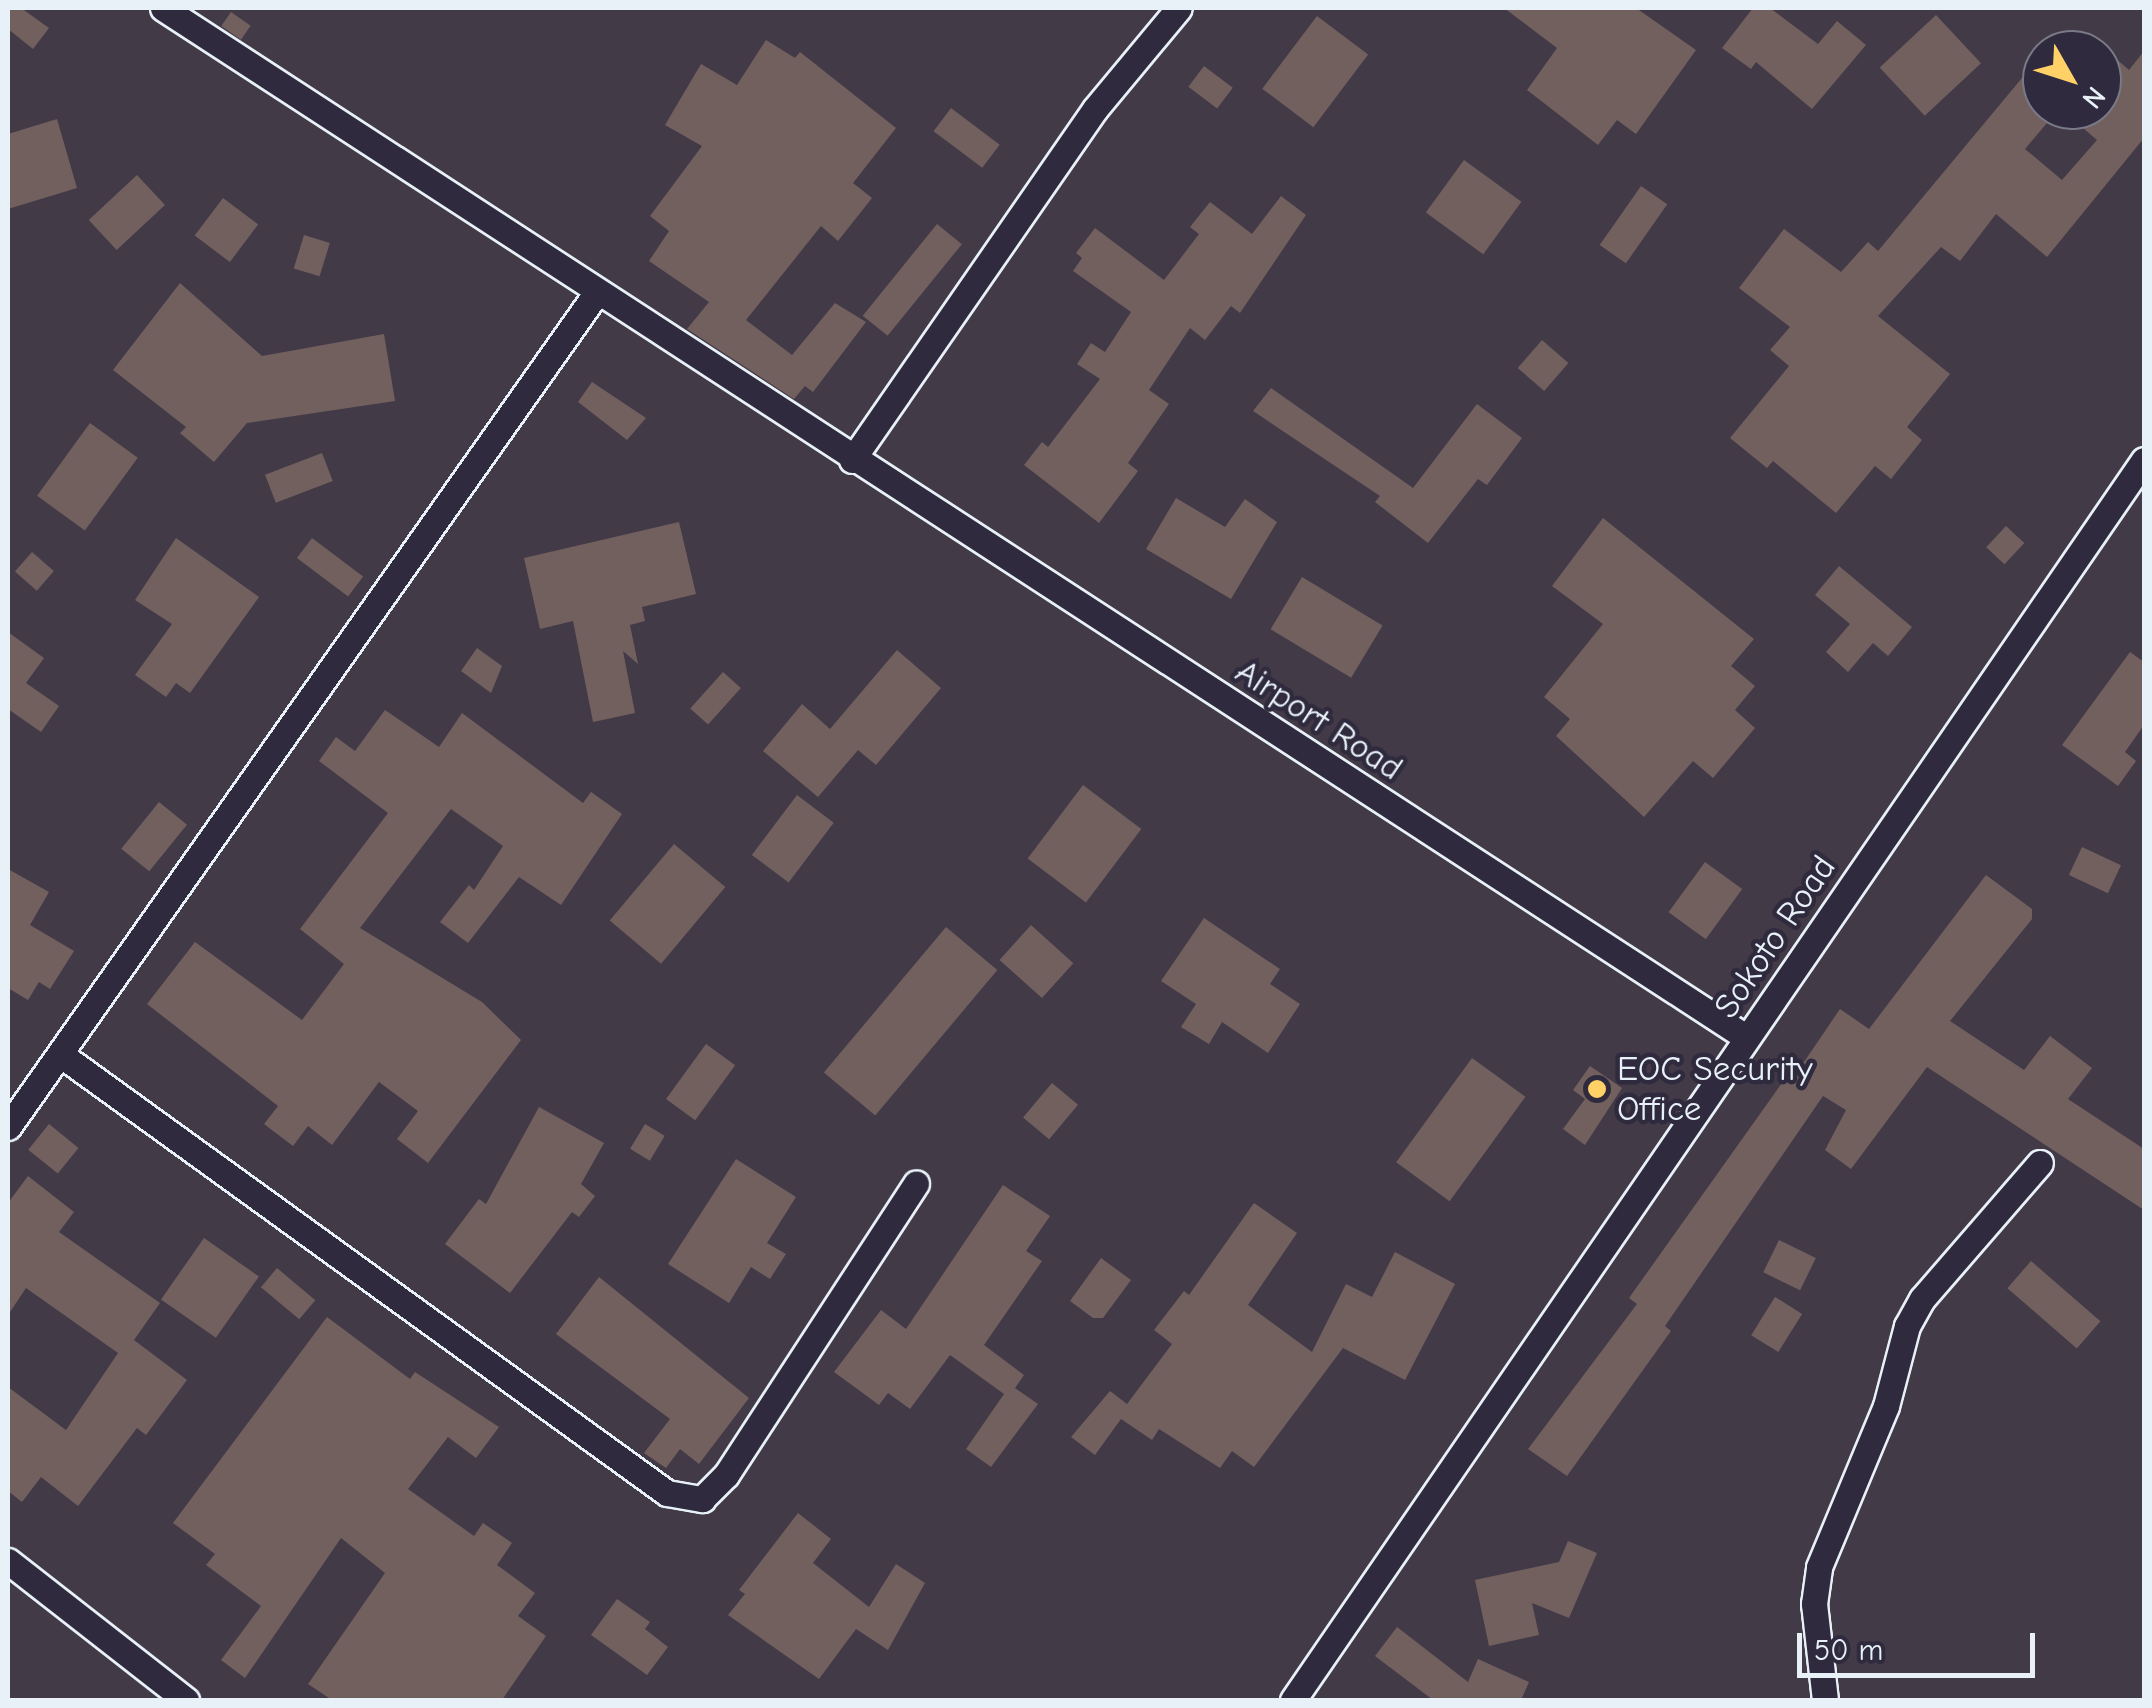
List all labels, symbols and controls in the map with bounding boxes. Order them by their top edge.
north arrow [2022,30,2122,130]
text: N [2076,80,2112,115]
street label: Airport Road [1228,651,1410,789]
street label: Sokoto Road [1705,848,1845,1026]
place label: EOC Security Office [1617,1048,1813,1130]
marker: EOC Security Office [1586,1078,1608,1100]
scale bar [1802,1613,2040,1675]
text: 50 m [1814,1633,1883,1668]

